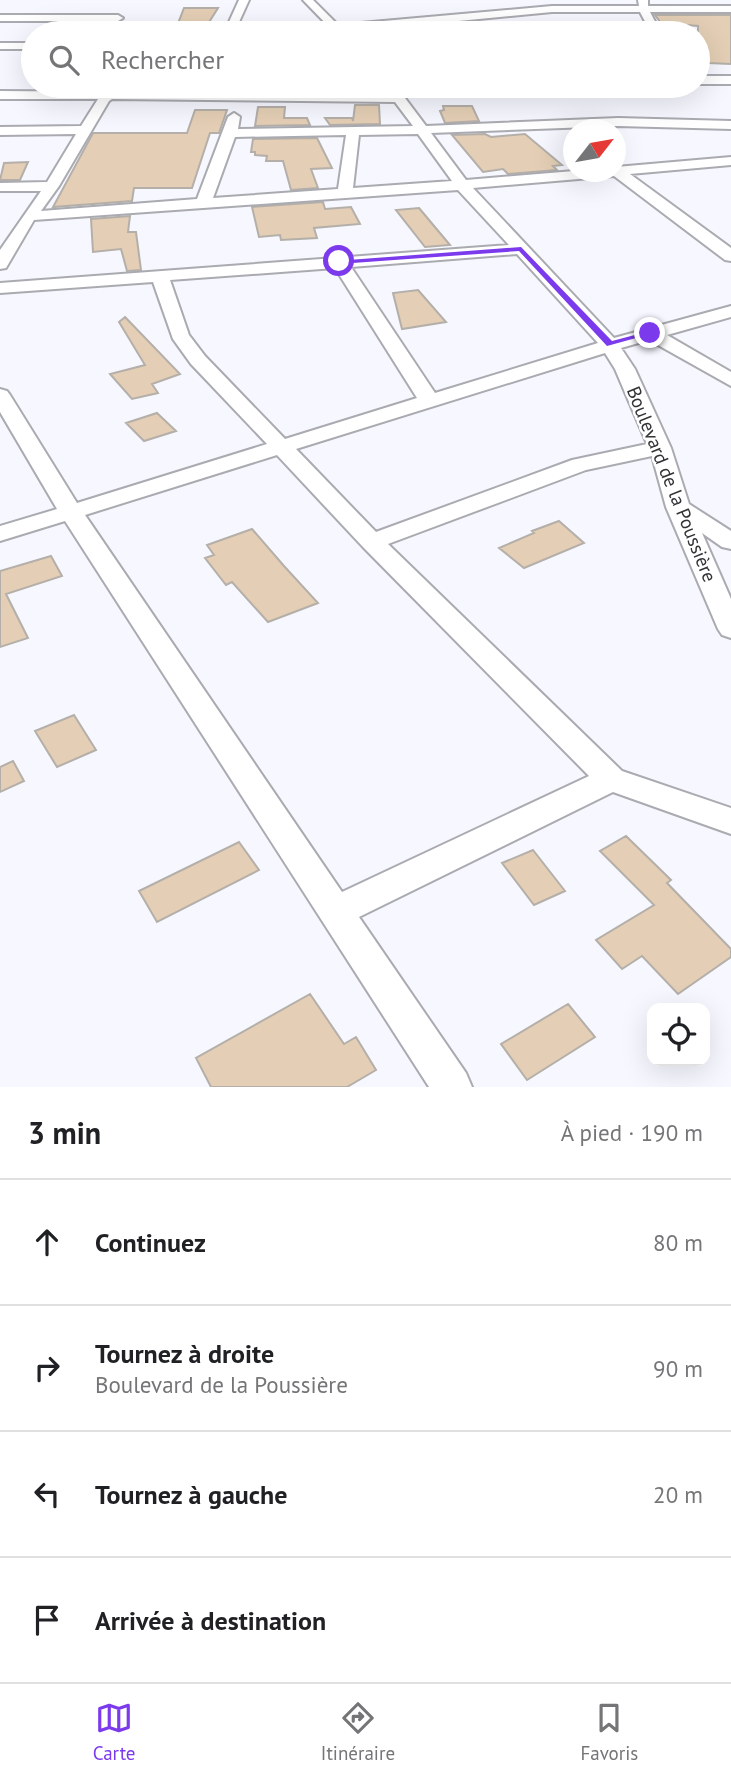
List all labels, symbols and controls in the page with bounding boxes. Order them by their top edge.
search box [21,21,710,98]
icon: search [45,41,83,79]
text: Rechercher [101,43,224,76]
north arrow [563,119,626,182]
route start [323,245,354,276]
route end [634,317,665,348]
street label: Boulevard de la Poussière [622,383,722,585]
map controls [647,1003,710,1066]
button: locate [647,1003,710,1066]
text: 3 min [28,1113,101,1152]
text: À pied · 190 m [561,1118,703,1147]
icon: ahead [28,1223,66,1261]
text: Continuez [95,1226,206,1259]
text: 80 m [653,1228,703,1257]
text: Tournez à droite [95,1337,274,1370]
icon: right [28,1349,66,1387]
text: 90 m [653,1354,703,1383]
text: Boulevard de la Poussière [95,1370,348,1399]
icon: left [28,1475,66,1513]
text: Tournez à gauche [95,1478,287,1511]
text: 20 m [653,1480,703,1509]
icon: arrive [28,1601,66,1639]
text: Arrivée à destination [95,1604,326,1637]
tab: Carte [93,1699,136,1765]
tab: Itinéraire [321,1699,395,1765]
tab: Favoris [580,1699,638,1765]

